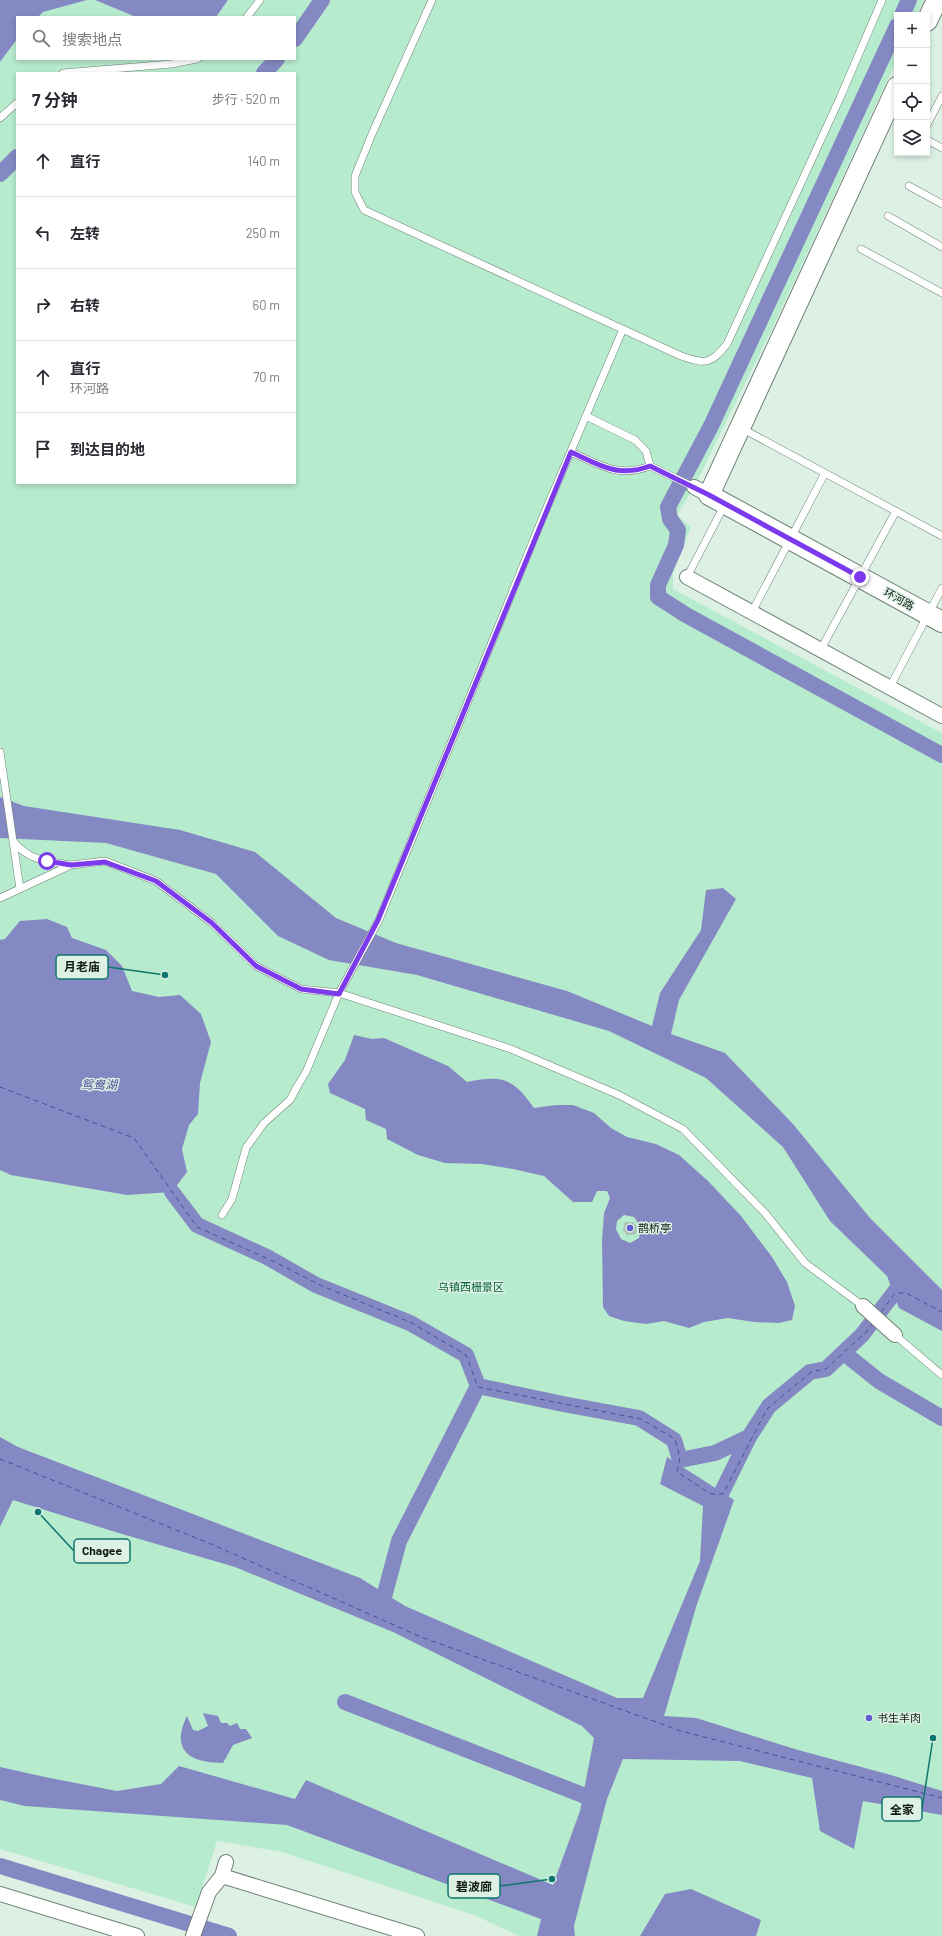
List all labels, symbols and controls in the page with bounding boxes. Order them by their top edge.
map controls [894,12,930,156]
button: + [894,12,930,48]
search box [16,16,296,60]
icon: search [30,27,52,49]
text: 搜索地点 [62,30,122,48]
button: − [894,48,930,84]
button: locate [894,84,930,120]
text: 7 分钟 [32,89,78,109]
text: 步行 · 520 m [212,91,280,107]
button: layers [894,120,930,156]
icon: ahead [32,150,54,172]
text: 直行 [70,152,100,170]
text: 140 m [248,153,280,169]
icon: left [32,222,54,244]
text: 左转 [70,224,100,242]
text: 250 m [246,225,280,241]
icon: right [32,294,54,316]
text: 右转 [70,296,100,314]
text: 60 m [253,297,280,313]
text: 直行 [70,359,100,377]
icon: ahead [32,366,54,388]
text: 70 m [253,369,280,385]
text: 环河路 [70,380,109,396]
icon: arrive [32,438,54,460]
text: 到达目的地 [70,440,145,458]
route end [851,568,869,586]
street label: 环河路 [882,585,917,612]
route start [38,852,56,870]
callout: 月老庙 [56,955,108,979]
text: 月老庙 [64,959,100,973]
water label: 鸳鸯湖 [81,1077,119,1091]
place label: 鹊桥亭 [638,1221,671,1234]
marker: 鹊桥亭 [625,1223,635,1233]
park label: 乌镇西栅景区 [438,1280,504,1293]
callout: Chagee [74,1539,130,1563]
text: Chagee [82,1543,122,1557]
place label: 书生羊肉 [877,1711,921,1724]
marker: 书生羊肉 [864,1713,874,1723]
callout: 全家 [882,1797,922,1821]
text: 全家 [890,1802,914,1816]
callout: 碧波廊 [448,1874,500,1898]
text: 碧波廊 [456,1879,492,1893]

